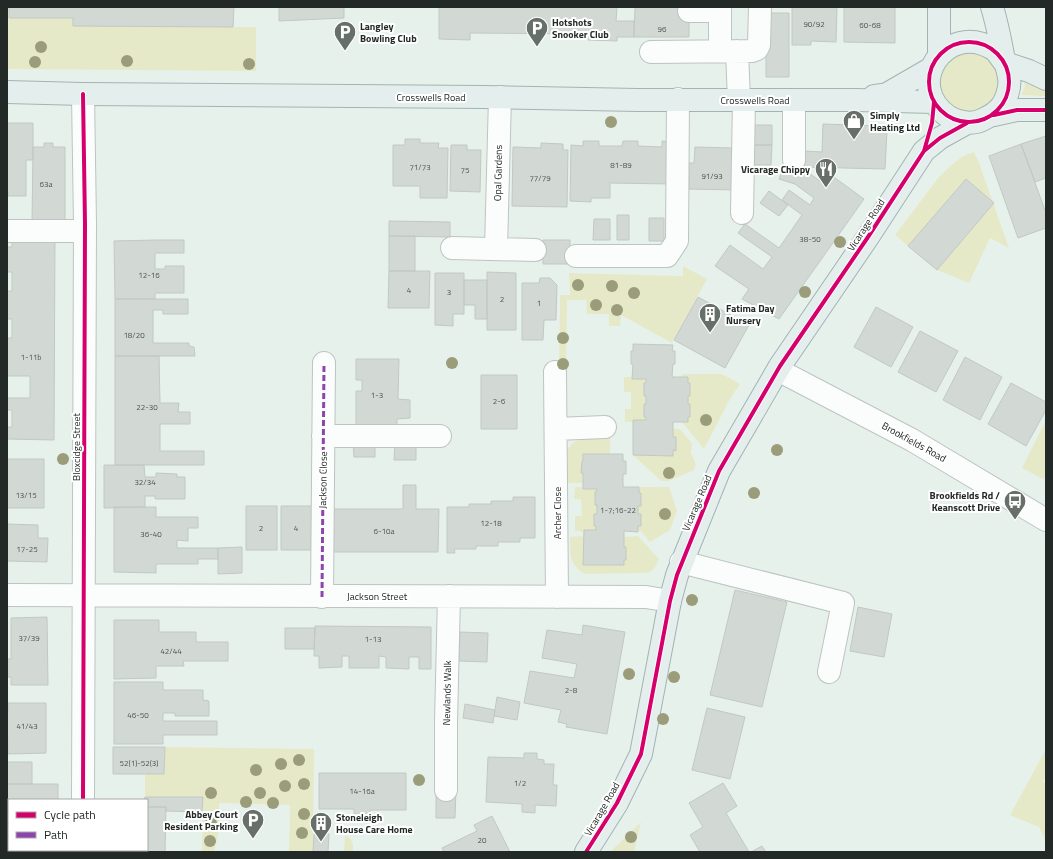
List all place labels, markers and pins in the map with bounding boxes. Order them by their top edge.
parking icon: Hotshots Snooker Club [524,15,550,48]
place label: Hotshots Snooker Club [552,15,609,42]
parking icon: Langley Bowling Club [332,19,358,52]
place label: Langley Bowling Club [360,19,417,46]
shop icon: Simply Heating Ltd [841,108,867,141]
place label: Simply Heating Ltd [870,108,920,135]
restaurant icon: Vicarage Chippy [813,156,839,189]
place label: Vicarage Chippy [741,162,810,177]
building icon: Fatima Day Nursery [697,301,723,334]
place label: Fatima Day Nursery [726,301,775,328]
place label: Brookfields Rd / Keanscott Drive [930,488,1000,515]
bus stop icon: Brookfields Rd / Keanscott Drive [1002,488,1028,521]
place label: Abbey Court Resident Parking [164,807,239,834]
parking icon: Abbey Court Resident Parking [240,807,266,840]
building icon: Stoneleigh House Care Home [308,810,334,843]
place label: Stoneleigh House Care Home [336,810,413,837]

